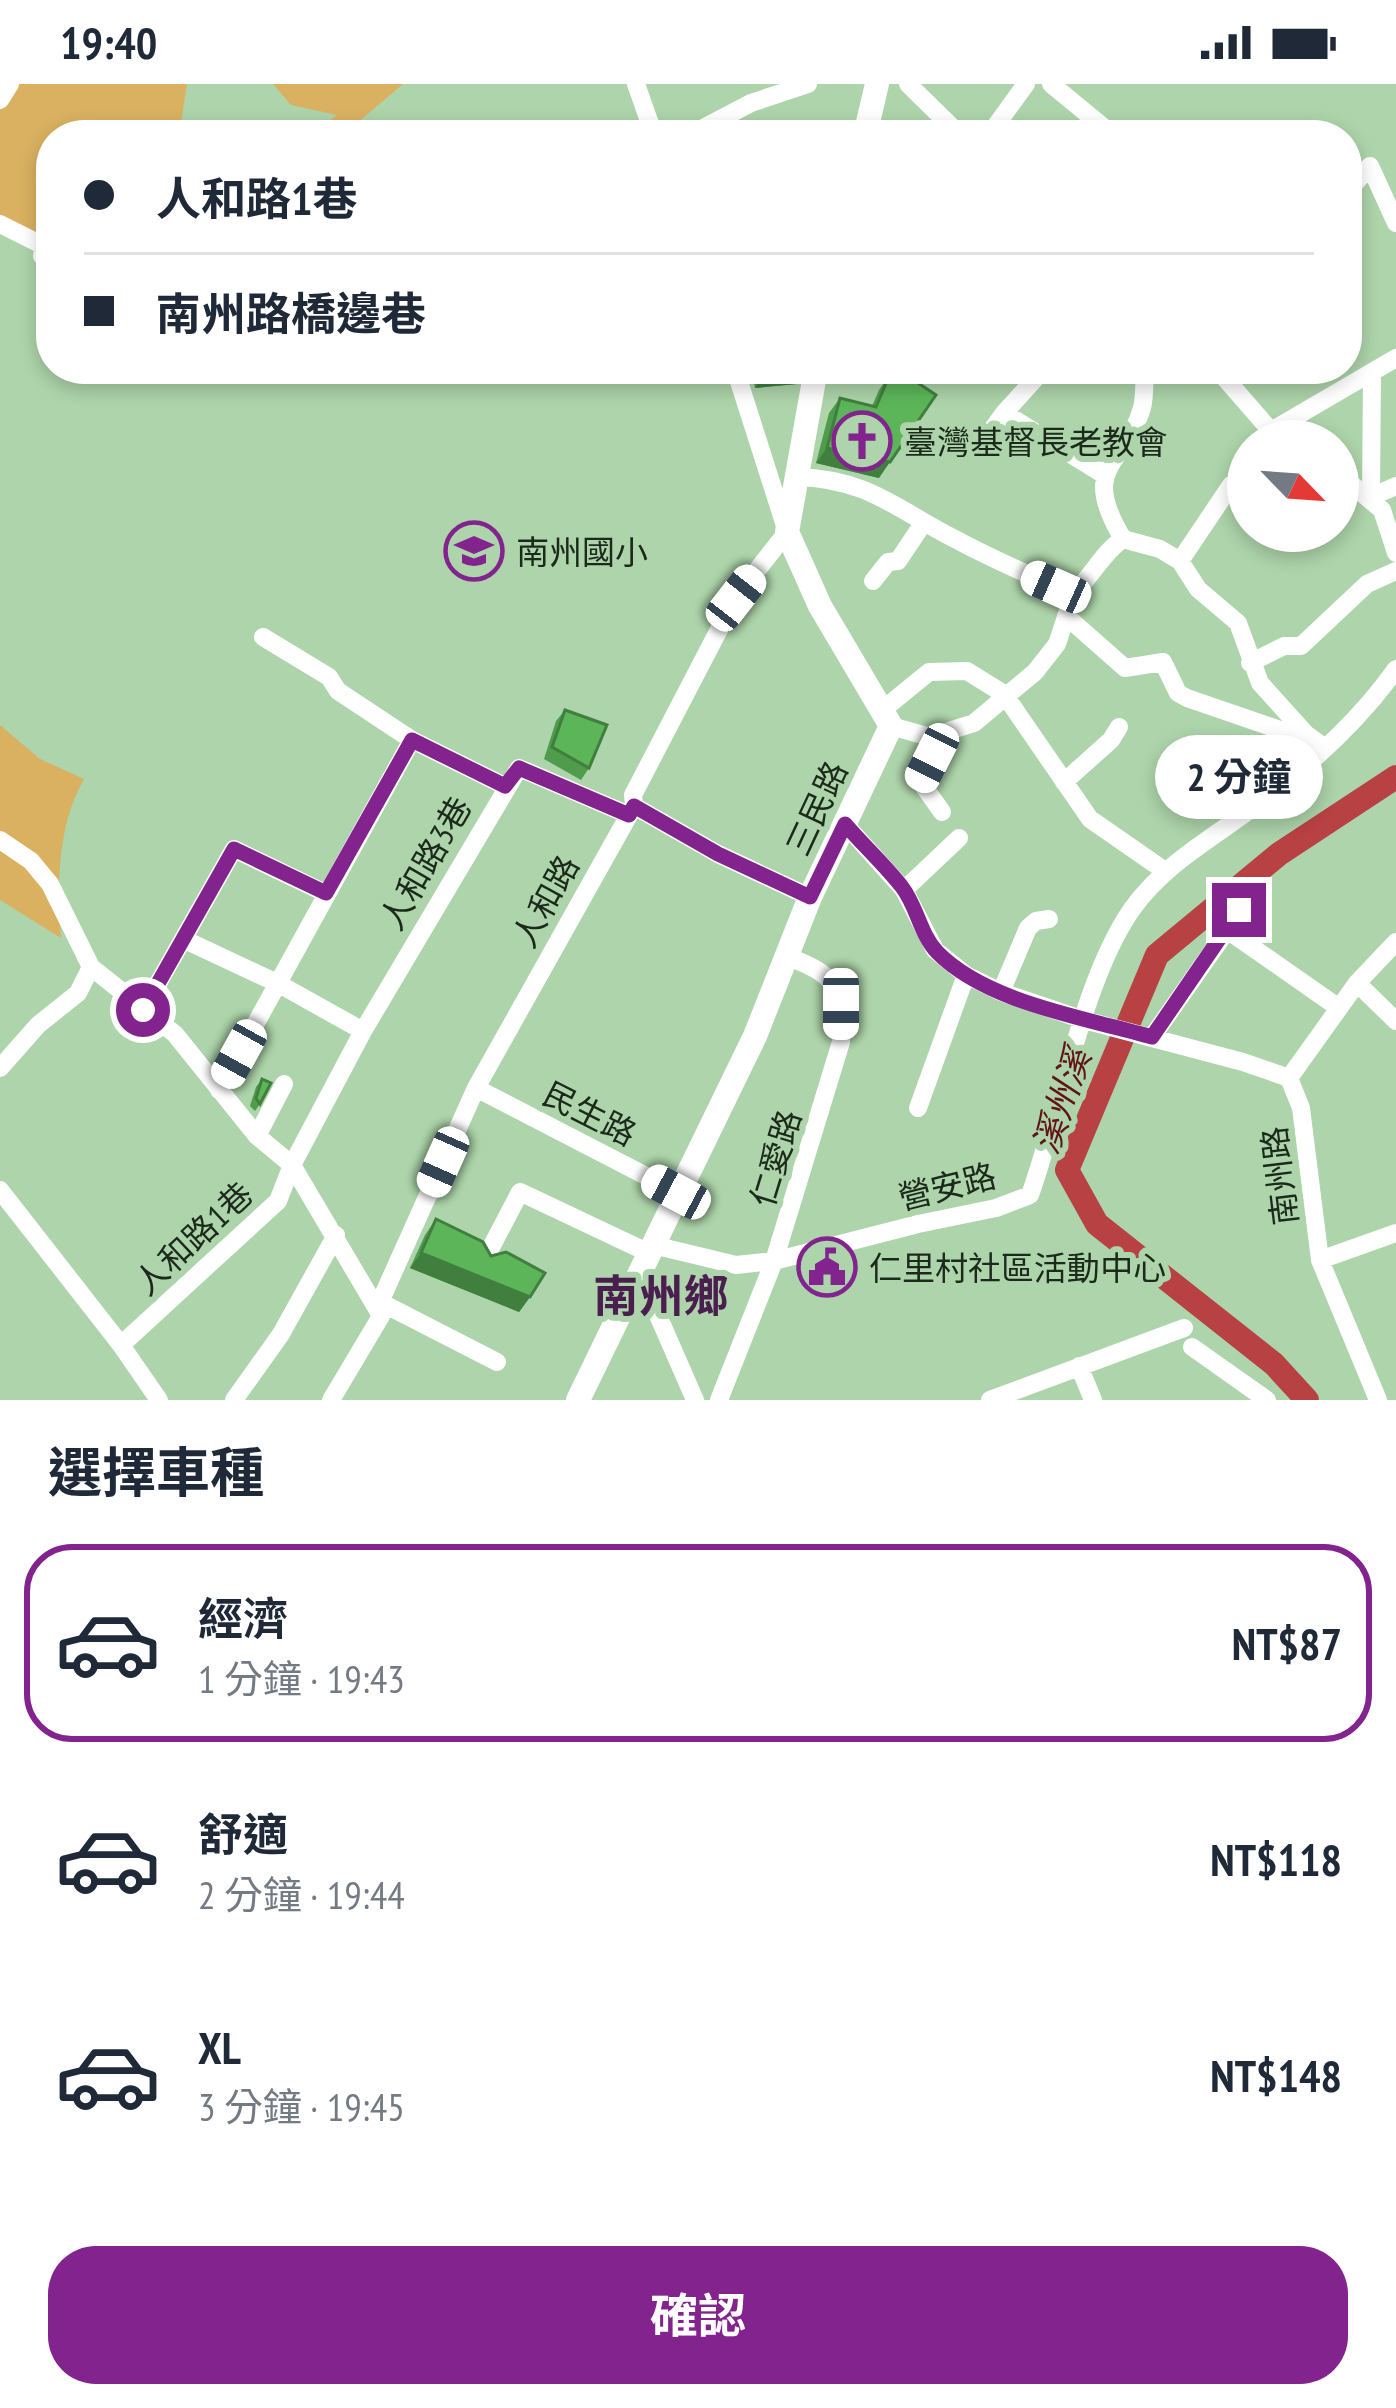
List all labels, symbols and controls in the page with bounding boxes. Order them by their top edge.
text: 19:40 [60,13,157,71]
text: 人和路1巷 [156,169,358,227]
text: 南州路橋邊巷 [156,284,426,342]
church icon: 臺灣基督長老教會 [831,410,893,472]
place label: 臺灣基督長老教會 [904,420,1168,463]
north arrow [1227,420,1359,552]
map controls [1227,420,1359,552]
school or university icon: 南州國小 [443,520,505,582]
place label: 南州國小 [516,530,648,573]
car [1016,556,1096,618]
car [700,559,772,637]
car [900,718,964,798]
callout: 2 分鐘 [1155,736,1323,820]
text: 2 分鐘 [1187,751,1291,802]
street label: 三民路 [776,754,856,862]
street label: 人和路3巷 [370,789,480,937]
street label: 人和路 [502,847,588,955]
route end [1212,883,1266,937]
car [823,968,859,1040]
route start [116,983,170,1037]
car [206,1014,272,1094]
water label: 溪州溪 [1021,1038,1102,1160]
street label: 民生路 [536,1071,644,1155]
street label: 仁愛路 [740,1104,810,1212]
car [412,1122,474,1202]
street label: 南州路 [1252,1124,1306,1228]
street label: 營安路 [894,1153,1000,1219]
car [636,1159,716,1225]
street label: 人和路1巷 [125,1172,261,1304]
public building icon: 仁里村社區活動中心 [796,1236,858,1298]
place label: 仁里村社區活動中心 [869,1246,1166,1289]
district label: 南州鄉 [593,1266,729,1324]
text: 選擇車種 [48,1437,264,1507]
icon: car [54,1589,162,1697]
text: 經濟 [198,1589,288,1647]
text: NT$87 [1232,1614,1342,1672]
text: 1 分鐘 · 19:43 [198,1653,405,1704]
icon: car [54,1805,162,1913]
text: 舒適 [198,1805,288,1863]
text: NT$118 [1210,1830,1342,1888]
text: 2 分鐘 · 19:44 [198,1869,405,1920]
text: XL [198,2018,241,2076]
icon: car [54,2021,162,2129]
text: NT$148 [1210,2046,1342,2104]
text: 3 分鐘 · 19:45 [198,2081,405,2132]
button: 確認 [48,2246,1348,2384]

